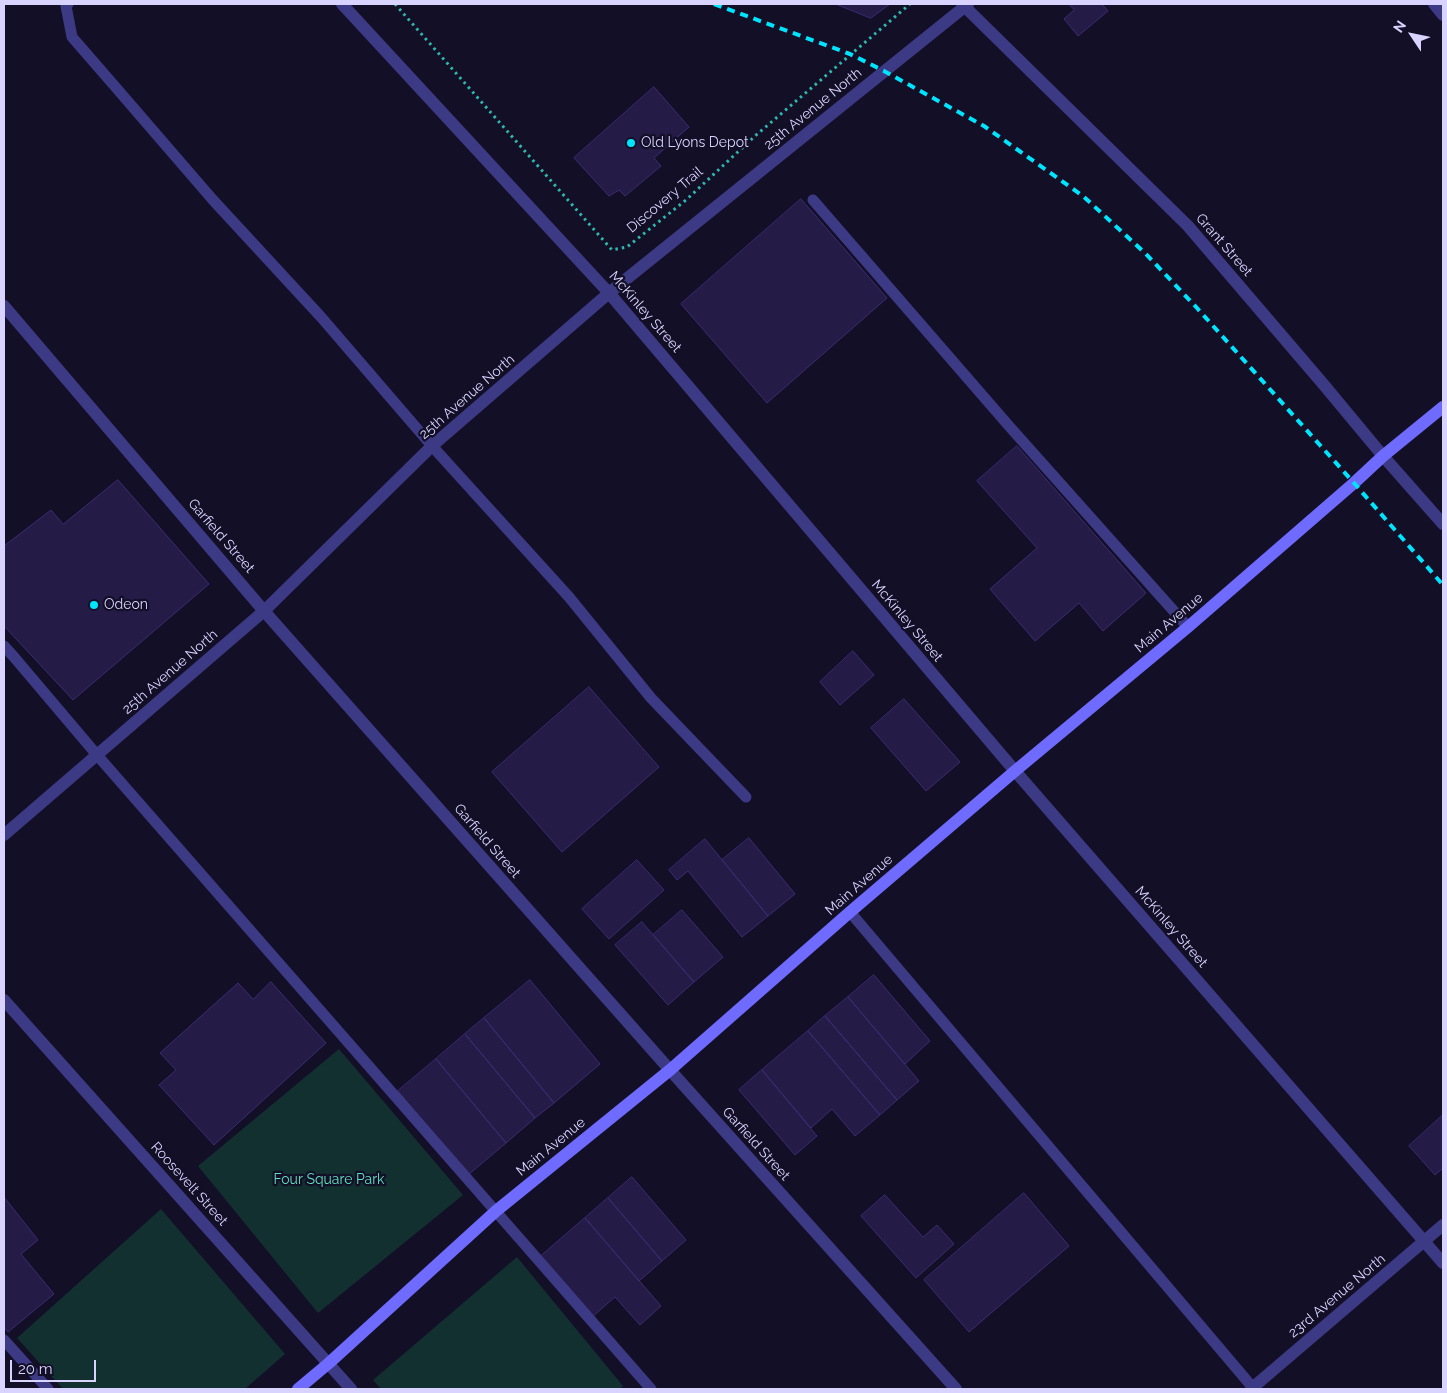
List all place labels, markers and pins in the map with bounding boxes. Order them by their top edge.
place label: Old Lyons Depot [641,135,749,151]
marker: Old Lyons Depot [625,137,637,149]
place label: Odeon [104,597,148,613]
marker: Odeon [88,599,100,611]

